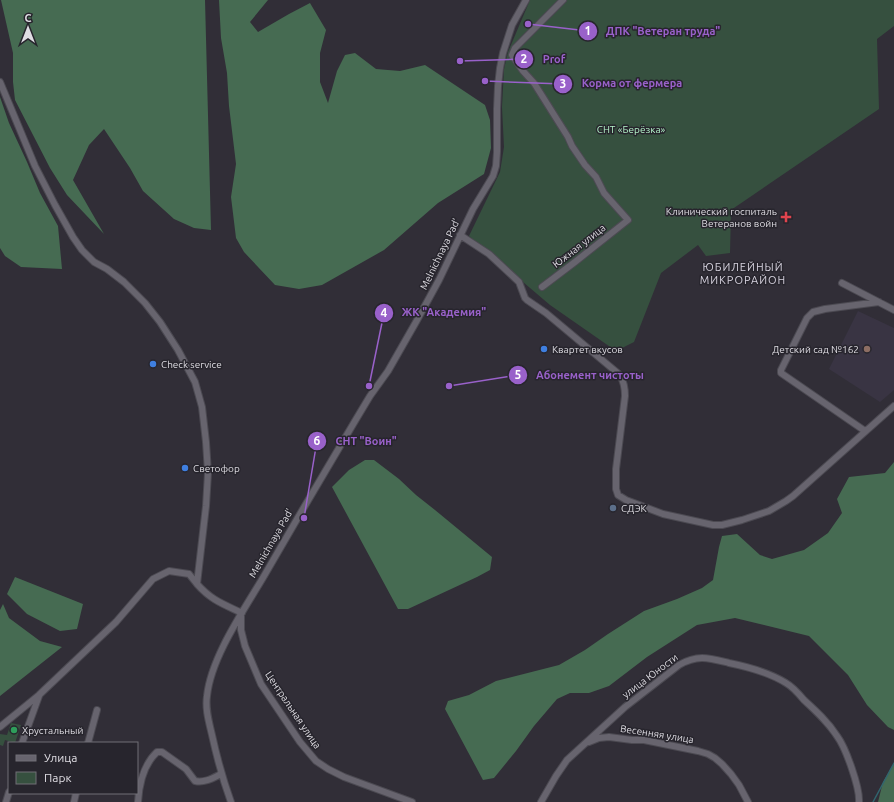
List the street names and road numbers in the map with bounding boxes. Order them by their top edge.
street label: Melnichnaya Pad' [418,217,462,291]
street label: Южная улица [551,222,607,270]
street label: Melnichnaya Pad' [247,507,295,579]
street label: улица Юности [620,651,680,700]
street label: Центральная улица [263,669,323,751]
street label: Весенняя улица [620,723,694,745]

